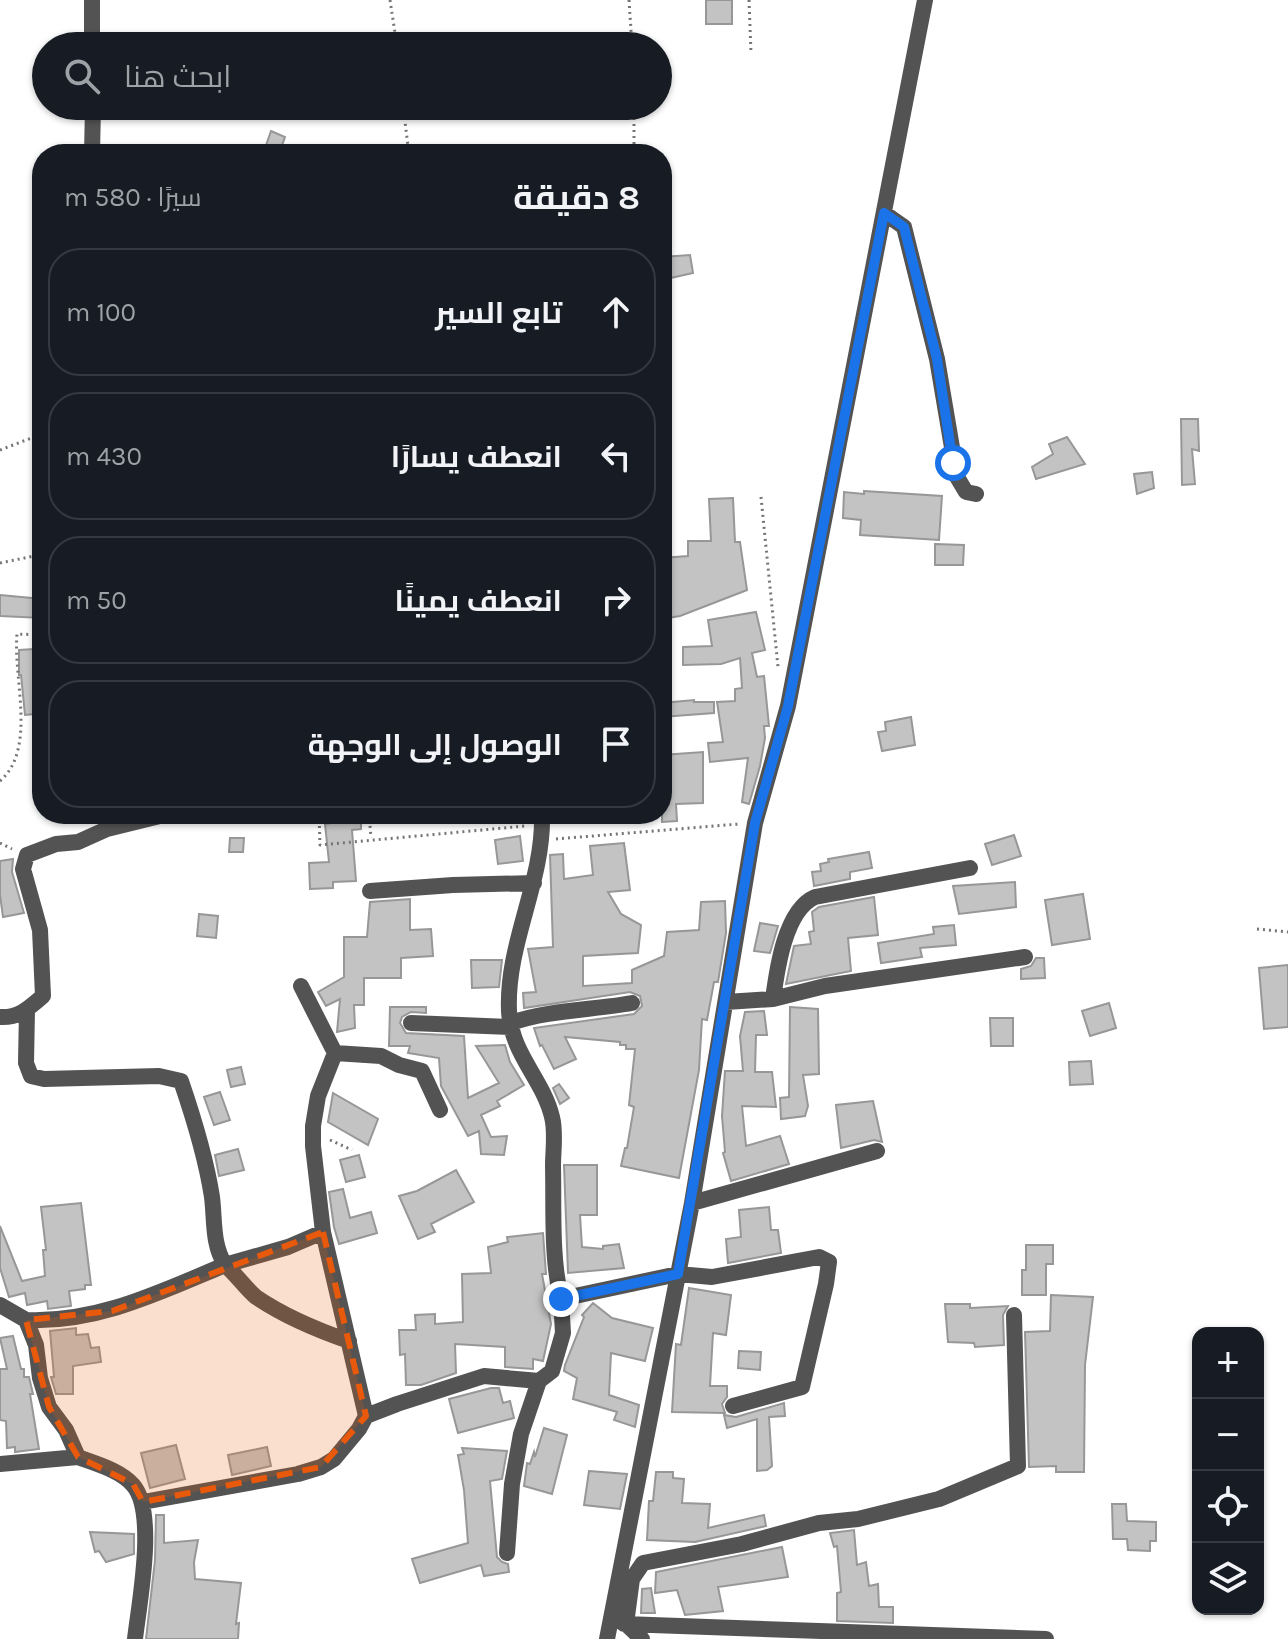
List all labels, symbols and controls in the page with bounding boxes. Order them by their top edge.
search box [32,32,672,120]
icon: search [60,54,104,98]
text: ابحث هنا [124,59,231,95]
text: 8 دقيقة [513,178,640,218]
text: سيرًا · 580 m [64,182,202,213]
icon: ahead [594,290,638,334]
text: تابع السير [435,295,562,331]
text: 100 m [66,297,136,328]
icon: left [594,434,638,478]
text: انعطف يسارًا [391,439,562,475]
text: 430 m [66,441,142,472]
route start [935,445,971,481]
icon: right [594,578,638,622]
text: انعطف يمينًا [394,583,562,619]
text: 50 m [66,585,127,616]
icon: arrive [594,722,638,766]
text: الوصول إلى الوجهة [308,727,562,763]
route end [543,1281,579,1317]
map controls [1192,1327,1264,1615]
button: + [1192,1327,1264,1399]
button: − [1192,1399,1264,1471]
button: locate [1192,1471,1264,1543]
button: layers [1192,1543,1264,1615]

